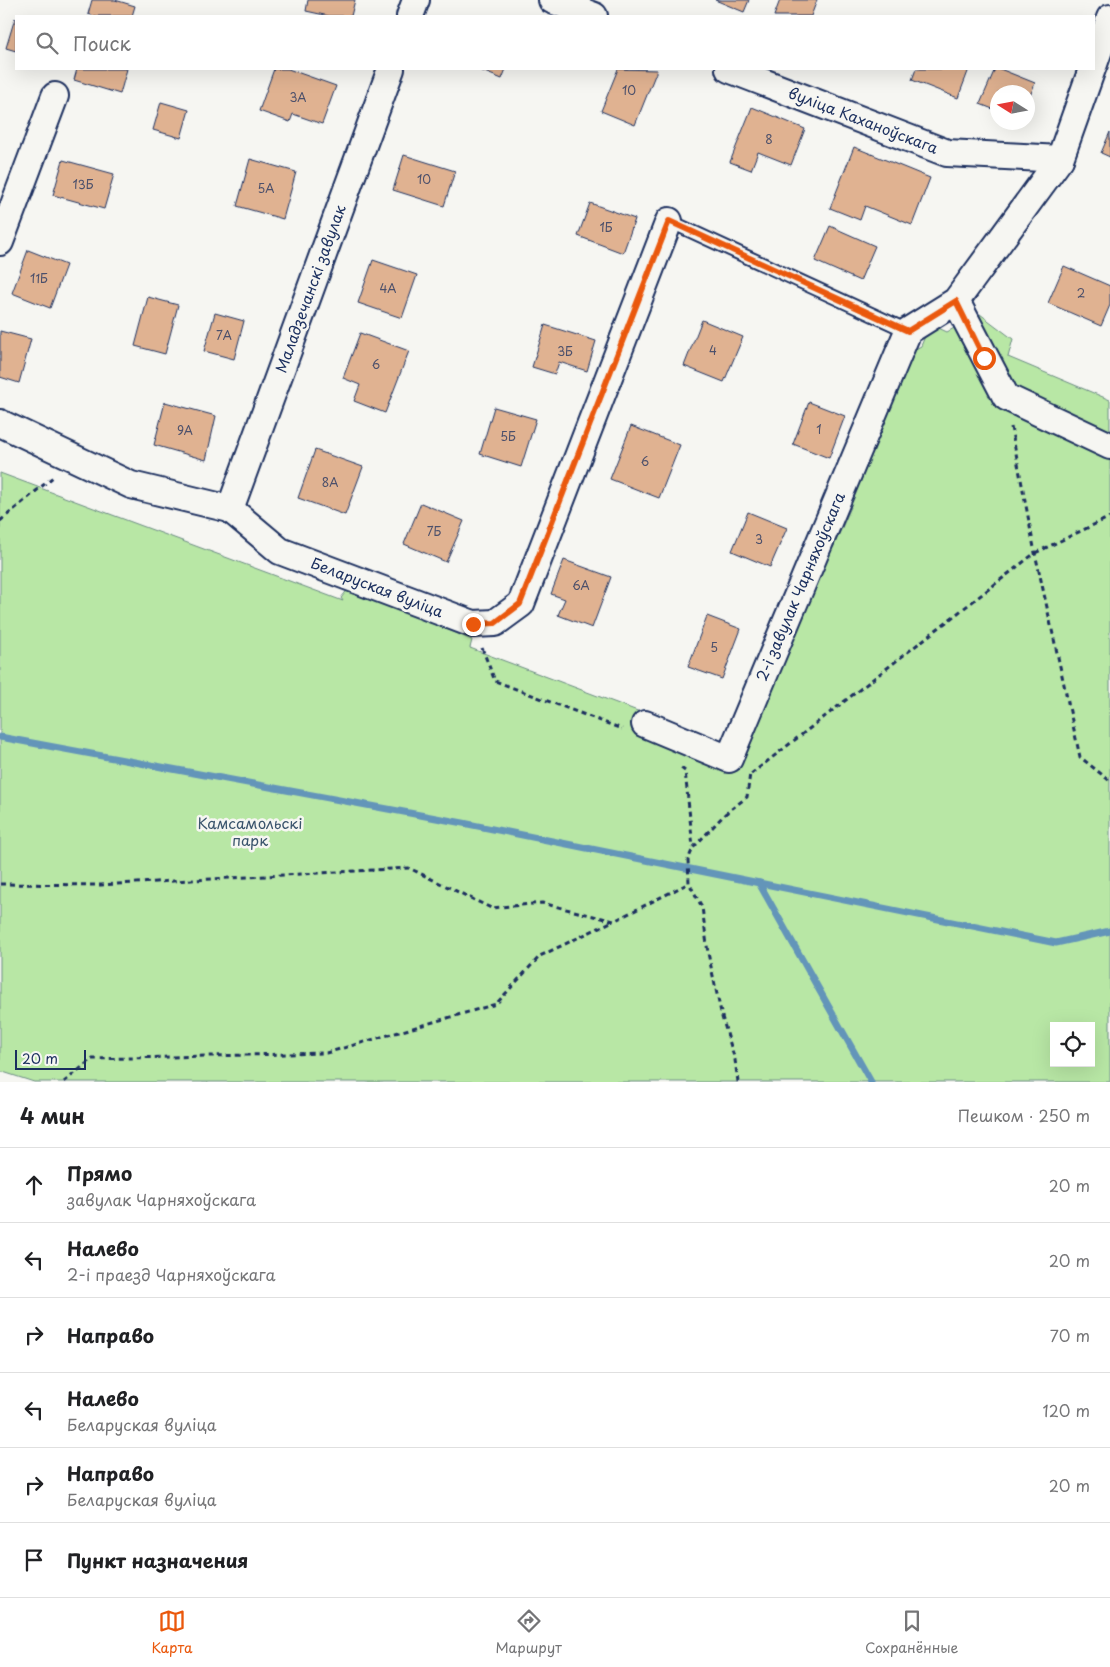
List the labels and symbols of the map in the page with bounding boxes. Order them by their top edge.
street label: вуліца Каханоўскага [785,80,942,159]
house number: 10 [622,81,636,99]
north arrow [990,85,1035,130]
house number: 3А [289,88,307,106]
house number: 8 [765,130,773,148]
house number: 10 [417,170,431,188]
house number: 13Б [72,175,94,193]
house number: 5А [258,179,274,197]
street label: Маладзечанскі завулак [268,201,351,376]
house number: 1Б [599,218,613,236]
house number: 11Б [30,269,48,287]
house number: 4А [379,279,397,297]
house number: 2 [1077,284,1085,302]
house number: 7А [216,326,232,344]
house number: 4 [709,341,717,359]
house number: 3Б [557,342,573,360]
route start [973,347,996,370]
house number: 6 [372,355,380,373]
house number: 1 [816,420,822,438]
house number: 9А [177,421,193,439]
house number: 5Б [500,427,516,445]
house number: 6 [641,452,649,470]
house number: 8А [322,473,338,491]
street label: 2-і завулак Чарняхоўскага [749,488,850,685]
house number: 7Б [427,522,442,540]
house number: 3 [755,530,763,548]
street label: Беларуская вуліца [308,551,448,623]
house number: 6А [572,576,590,594]
route end [462,613,485,636]
house number: 5 [710,638,718,656]
park label: Камсамольскі парк [198,811,302,851]
scale bar [15,1047,86,1070]

